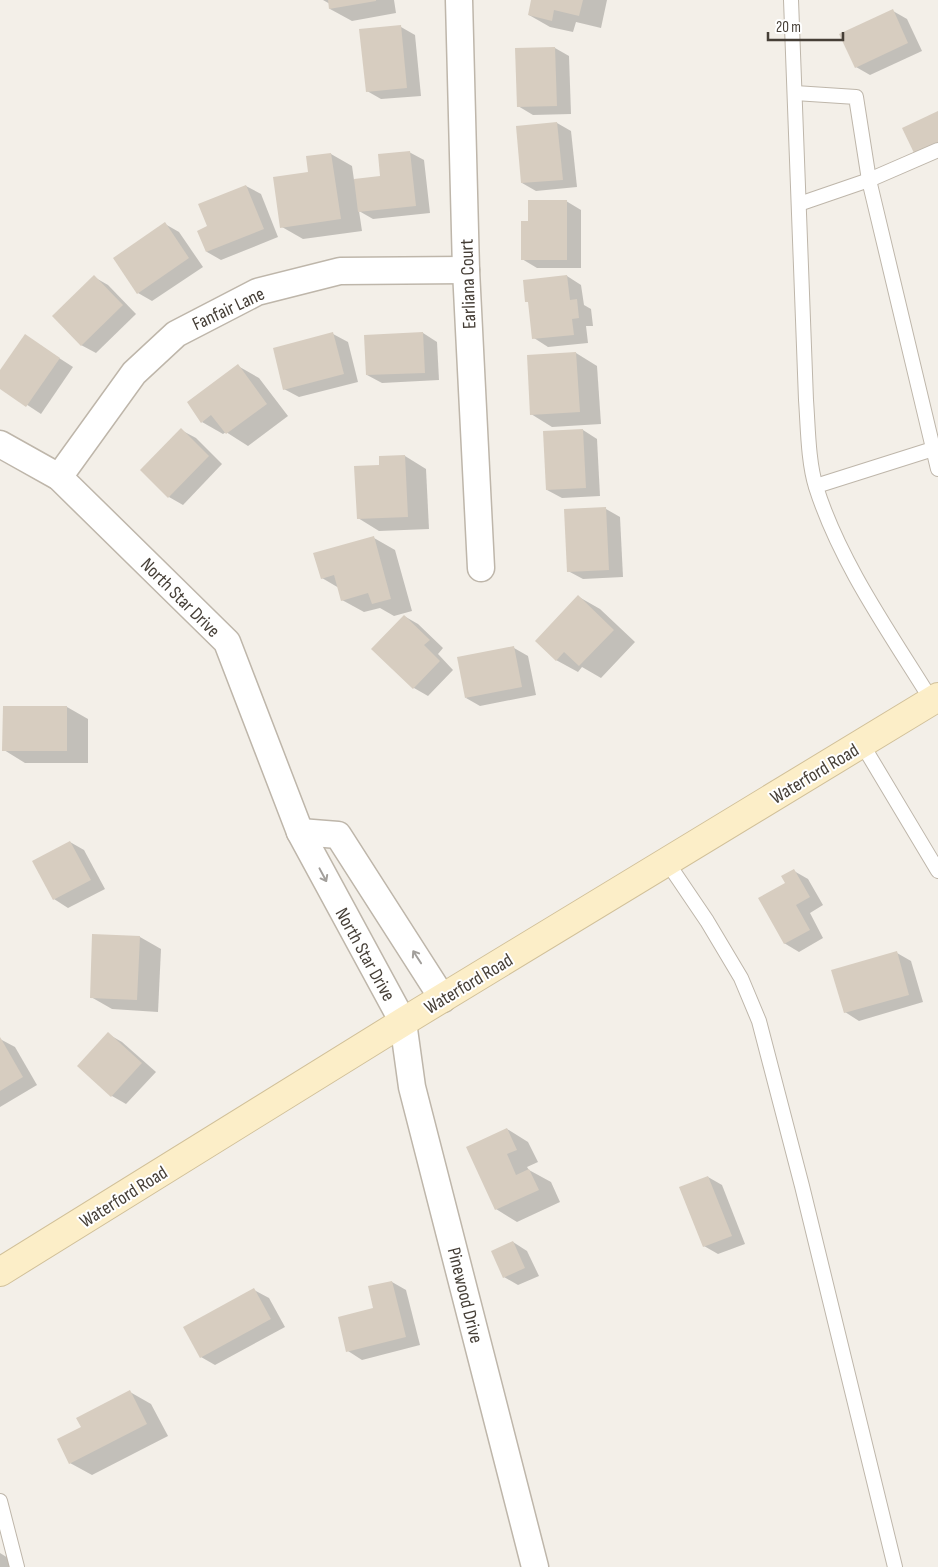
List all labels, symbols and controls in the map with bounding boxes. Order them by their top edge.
scale bar [768,10,843,42]
text: 20 m [776,18,801,37]
street label: Earliana Court [455,238,482,329]
street label: Fanfair Lane [189,283,268,336]
street label: North Star Drive [135,554,224,643]
street label: Waterford Road [766,739,863,810]
one-way arrow [318,868,328,883]
street label: North Star Drive [330,904,400,1005]
street label: Waterford Road [420,949,517,1020]
one-way arrow [411,951,421,965]
street label: Waterford Road [76,1161,172,1233]
street label: Pinewood Drive [442,1245,488,1346]

